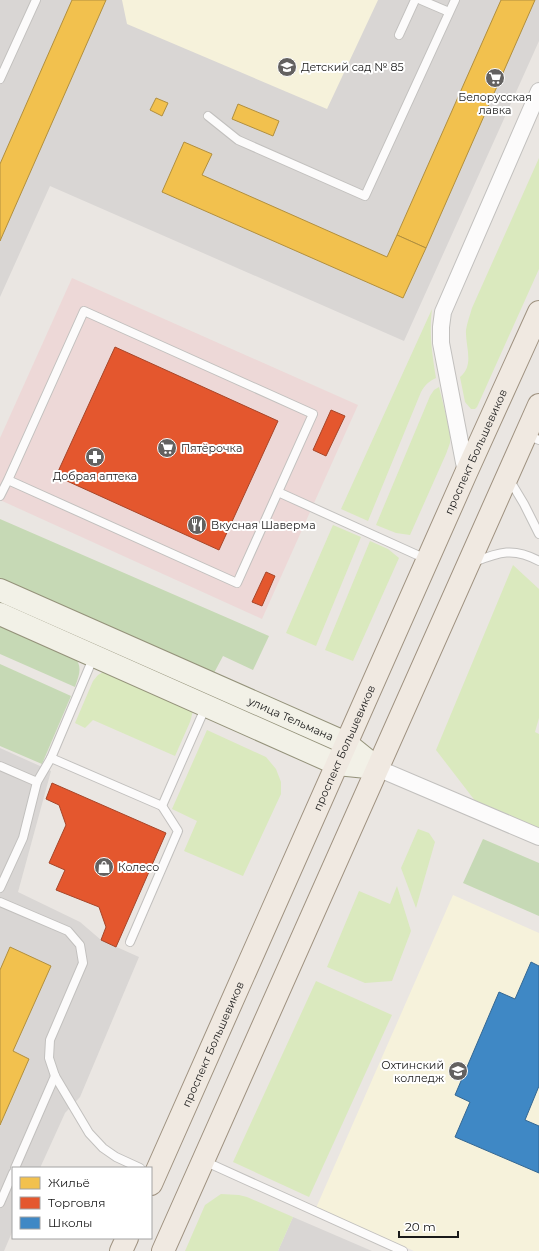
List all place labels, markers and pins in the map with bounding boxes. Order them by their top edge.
school or university icon: Детский сад № 85 [276,56,298,78]
place label: Детский сад № 85 [301,60,404,74]
supermarket icon: Белорусская лавка [484,67,506,89]
place label: Белорусская лавка [458,90,532,117]
supermarket icon: Пятёрочка [156,437,178,459]
place label: Пятёрочка [181,441,242,455]
pharmacy icon: Добрая аптека [84,446,106,468]
place label: Добрая аптека [53,469,137,483]
restaurant icon: Вкусная Шаверма [186,514,208,536]
place label: Вкусная Шаверма [211,518,316,532]
shop icon: Колесо [93,856,115,878]
place label: Колесо [118,860,159,874]
place label: Охтинский колледж [381,1058,444,1085]
school or university icon: Охтинский колледж [447,1060,469,1082]

